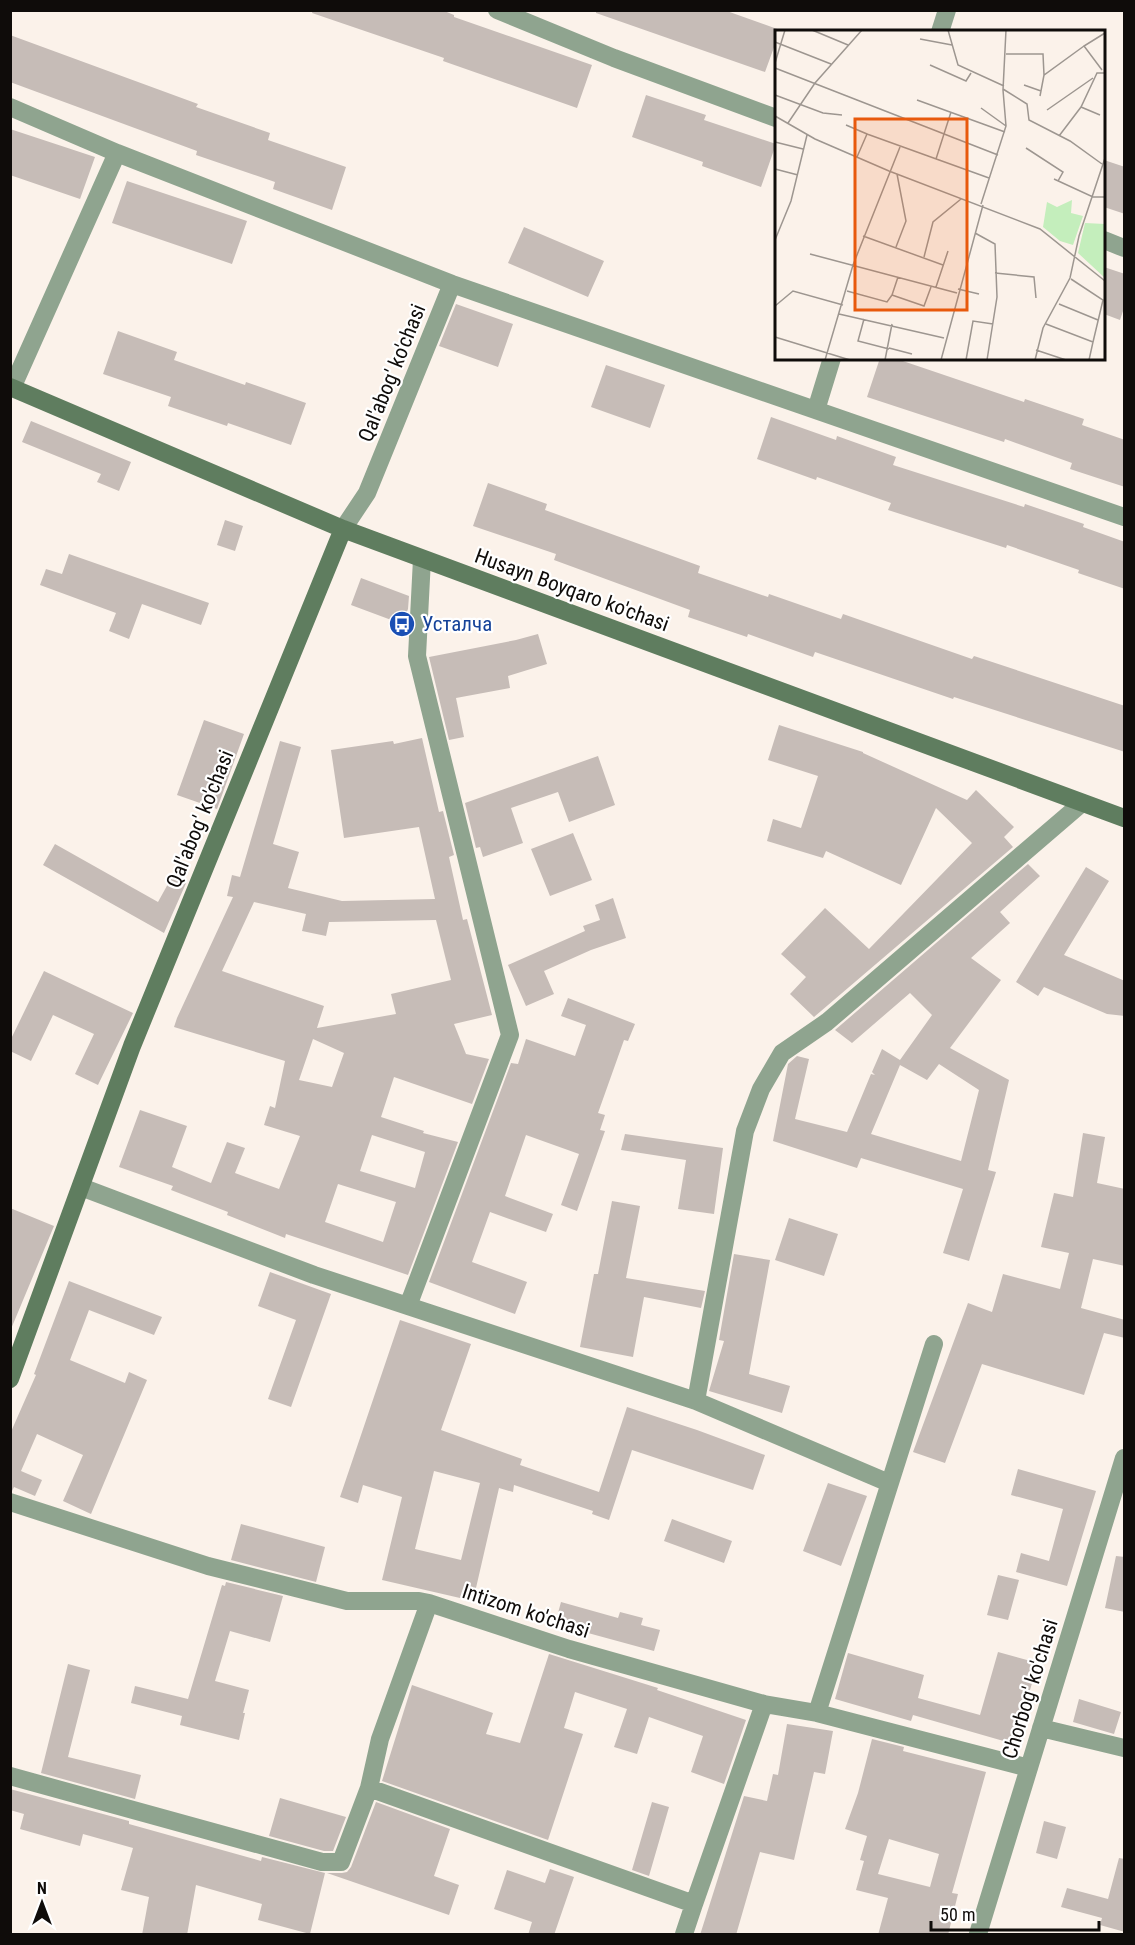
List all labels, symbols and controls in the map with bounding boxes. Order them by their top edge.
inset map [775,30,1105,360]
street label: Qal'abog' ko'chasi [353,301,431,445]
street label: Husayn Boyqaro ko'chasi [472,544,672,636]
bus stop icon: Усталча [387,609,417,639]
place label: Усталча [422,612,492,636]
street label: Qal'abog' ko'chasi [161,747,239,891]
street label: Intizom ko'chasi [459,1579,593,1643]
street label: Сhorbog' ko'chasi [997,1616,1063,1762]
north arrow [12,1873,72,1933]
text: N [37,1879,47,1898]
scale bar [931,1894,1099,1932]
text: 50 m [940,1904,975,1925]

